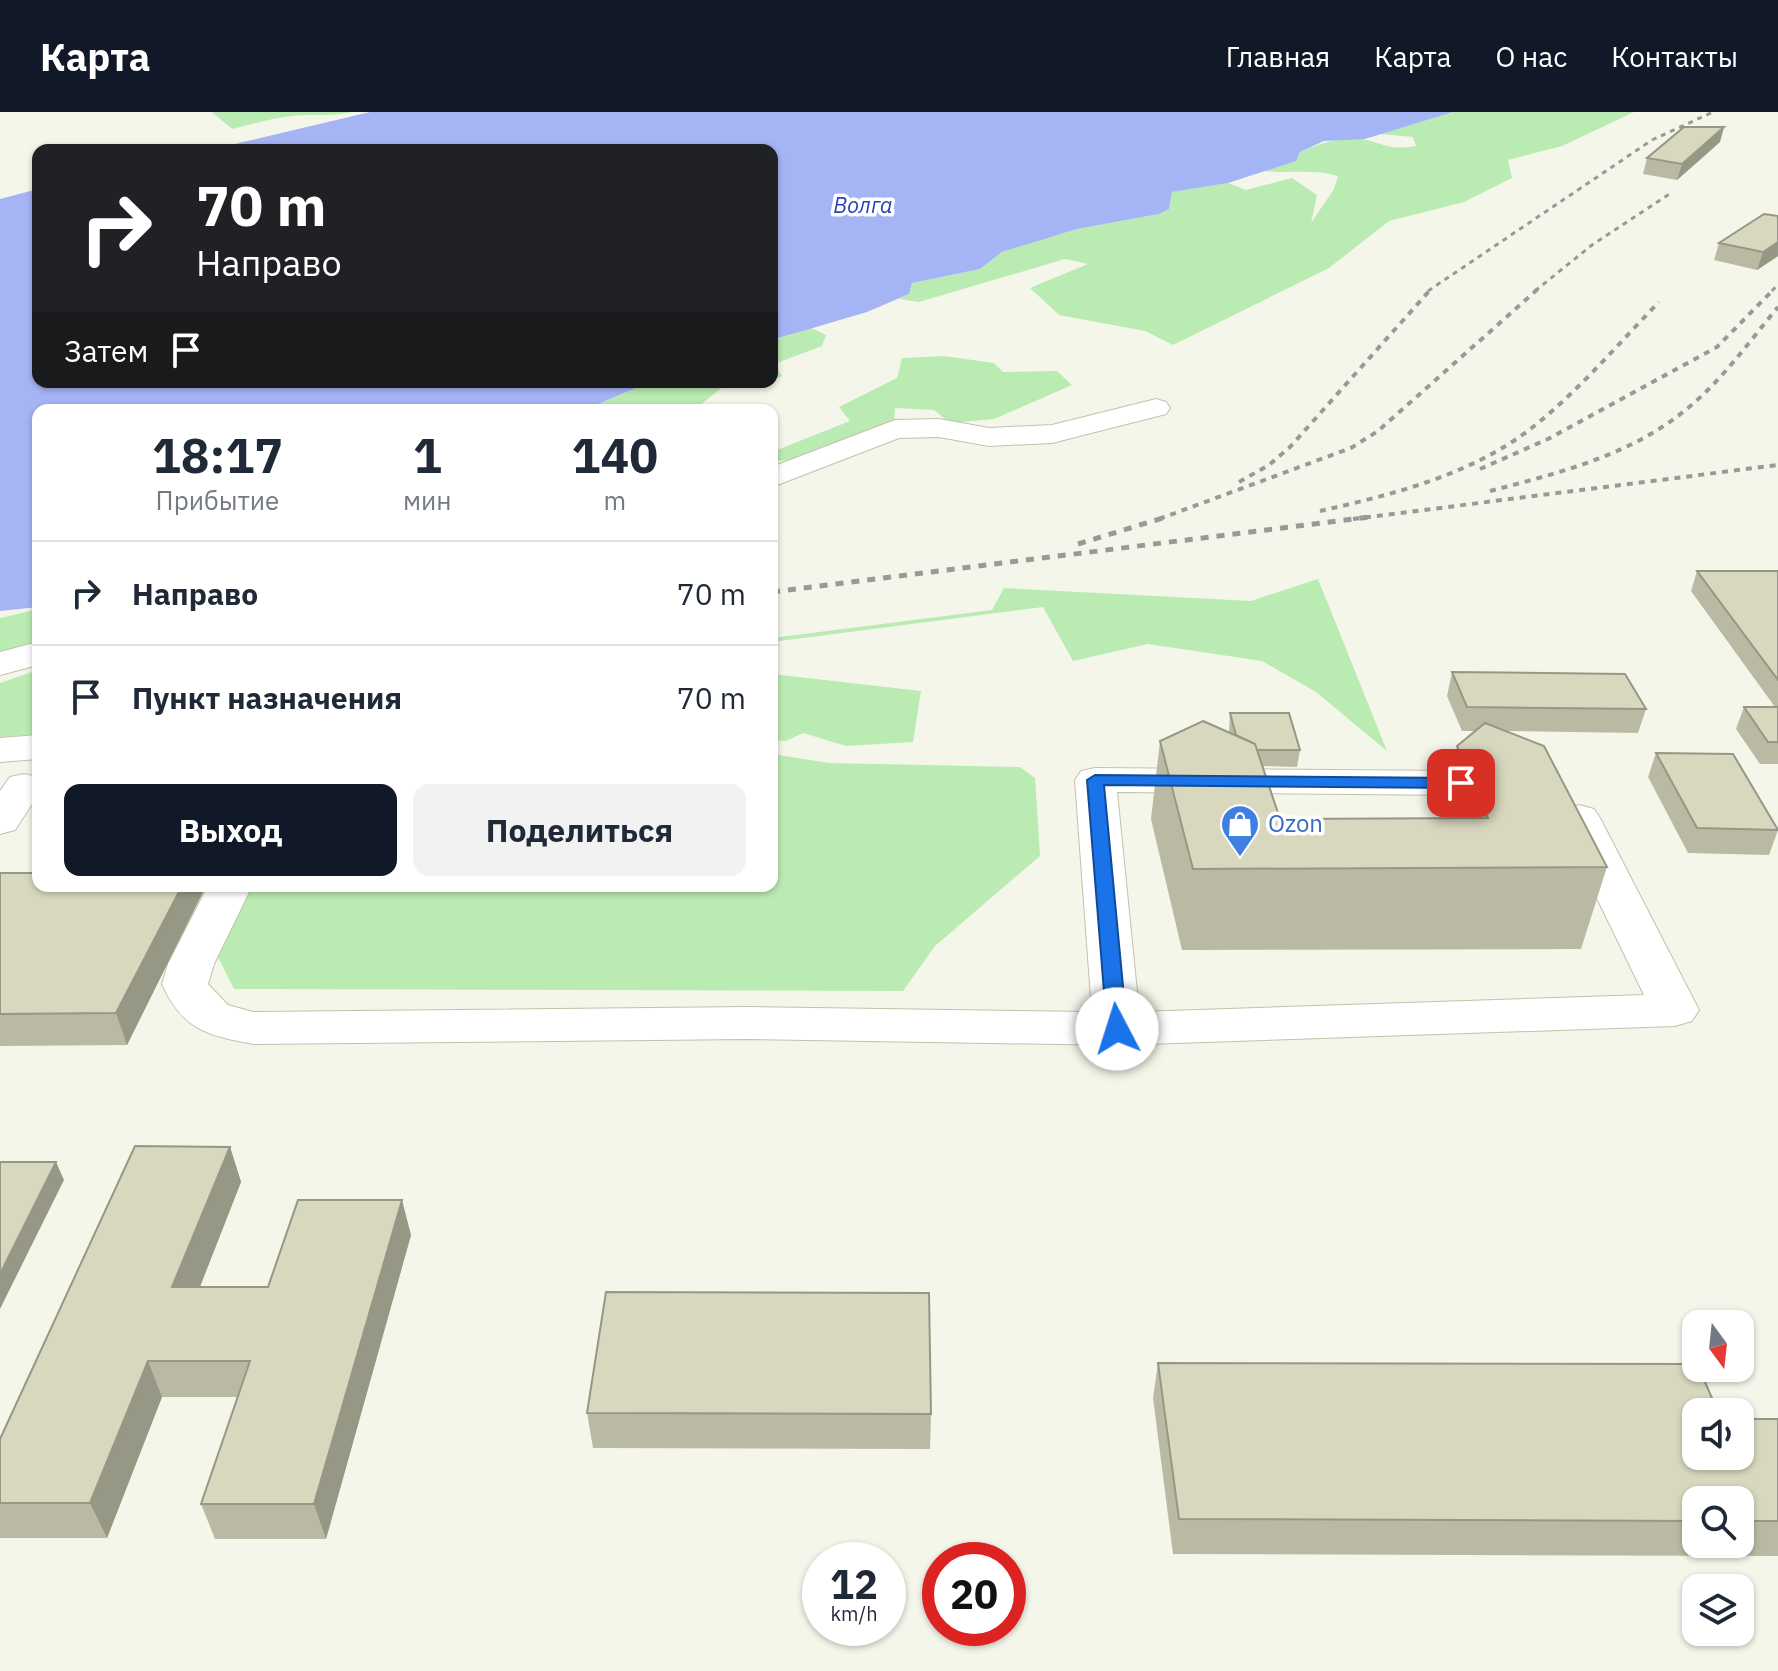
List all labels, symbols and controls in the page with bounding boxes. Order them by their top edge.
text: Карта [40,32,150,81]
text: Главная [1226,38,1330,75]
text: Карта [1374,38,1451,75]
text: О нас [1495,38,1567,75]
text: Контакты [1611,38,1738,75]
text: 70 m [196,169,326,241]
icon: right [64,176,168,280]
water label: Волга [833,190,893,219]
text: Направо [196,239,342,286]
icon: arrive [164,328,208,372]
text: Затем [64,331,148,370]
text: 18:17 [152,424,283,486]
text: 1 [413,424,442,486]
text: 140 [572,424,658,486]
text: Прибытие [156,483,279,517]
text: мин [403,483,452,517]
text: m [603,483,626,517]
icon: right [64,571,108,615]
text: Направо [132,574,258,613]
text: 70 m [677,574,746,613]
icon: arrive [64,675,108,719]
text: Пункт назначения [132,678,402,717]
text: 70 m [677,678,746,717]
pin [1427,749,1495,817]
icon: arrive [1439,761,1483,805]
button: Выход [64,784,397,876]
button: Поделиться [413,784,746,876]
shop icon: Ozon [1219,803,1261,858]
place label: Ozon [1268,807,1323,839]
position arrow [1075,987,1159,1071]
north arrow [1682,1310,1754,1382]
map controls [1682,1310,1754,1646]
button: sound [1682,1398,1754,1470]
button: search [1682,1486,1754,1558]
speed limit sign: 20 [922,1542,1026,1646]
text: 12 [830,1558,878,1610]
button: layers [1682,1574,1754,1646]
text: km/h [830,1600,878,1627]

